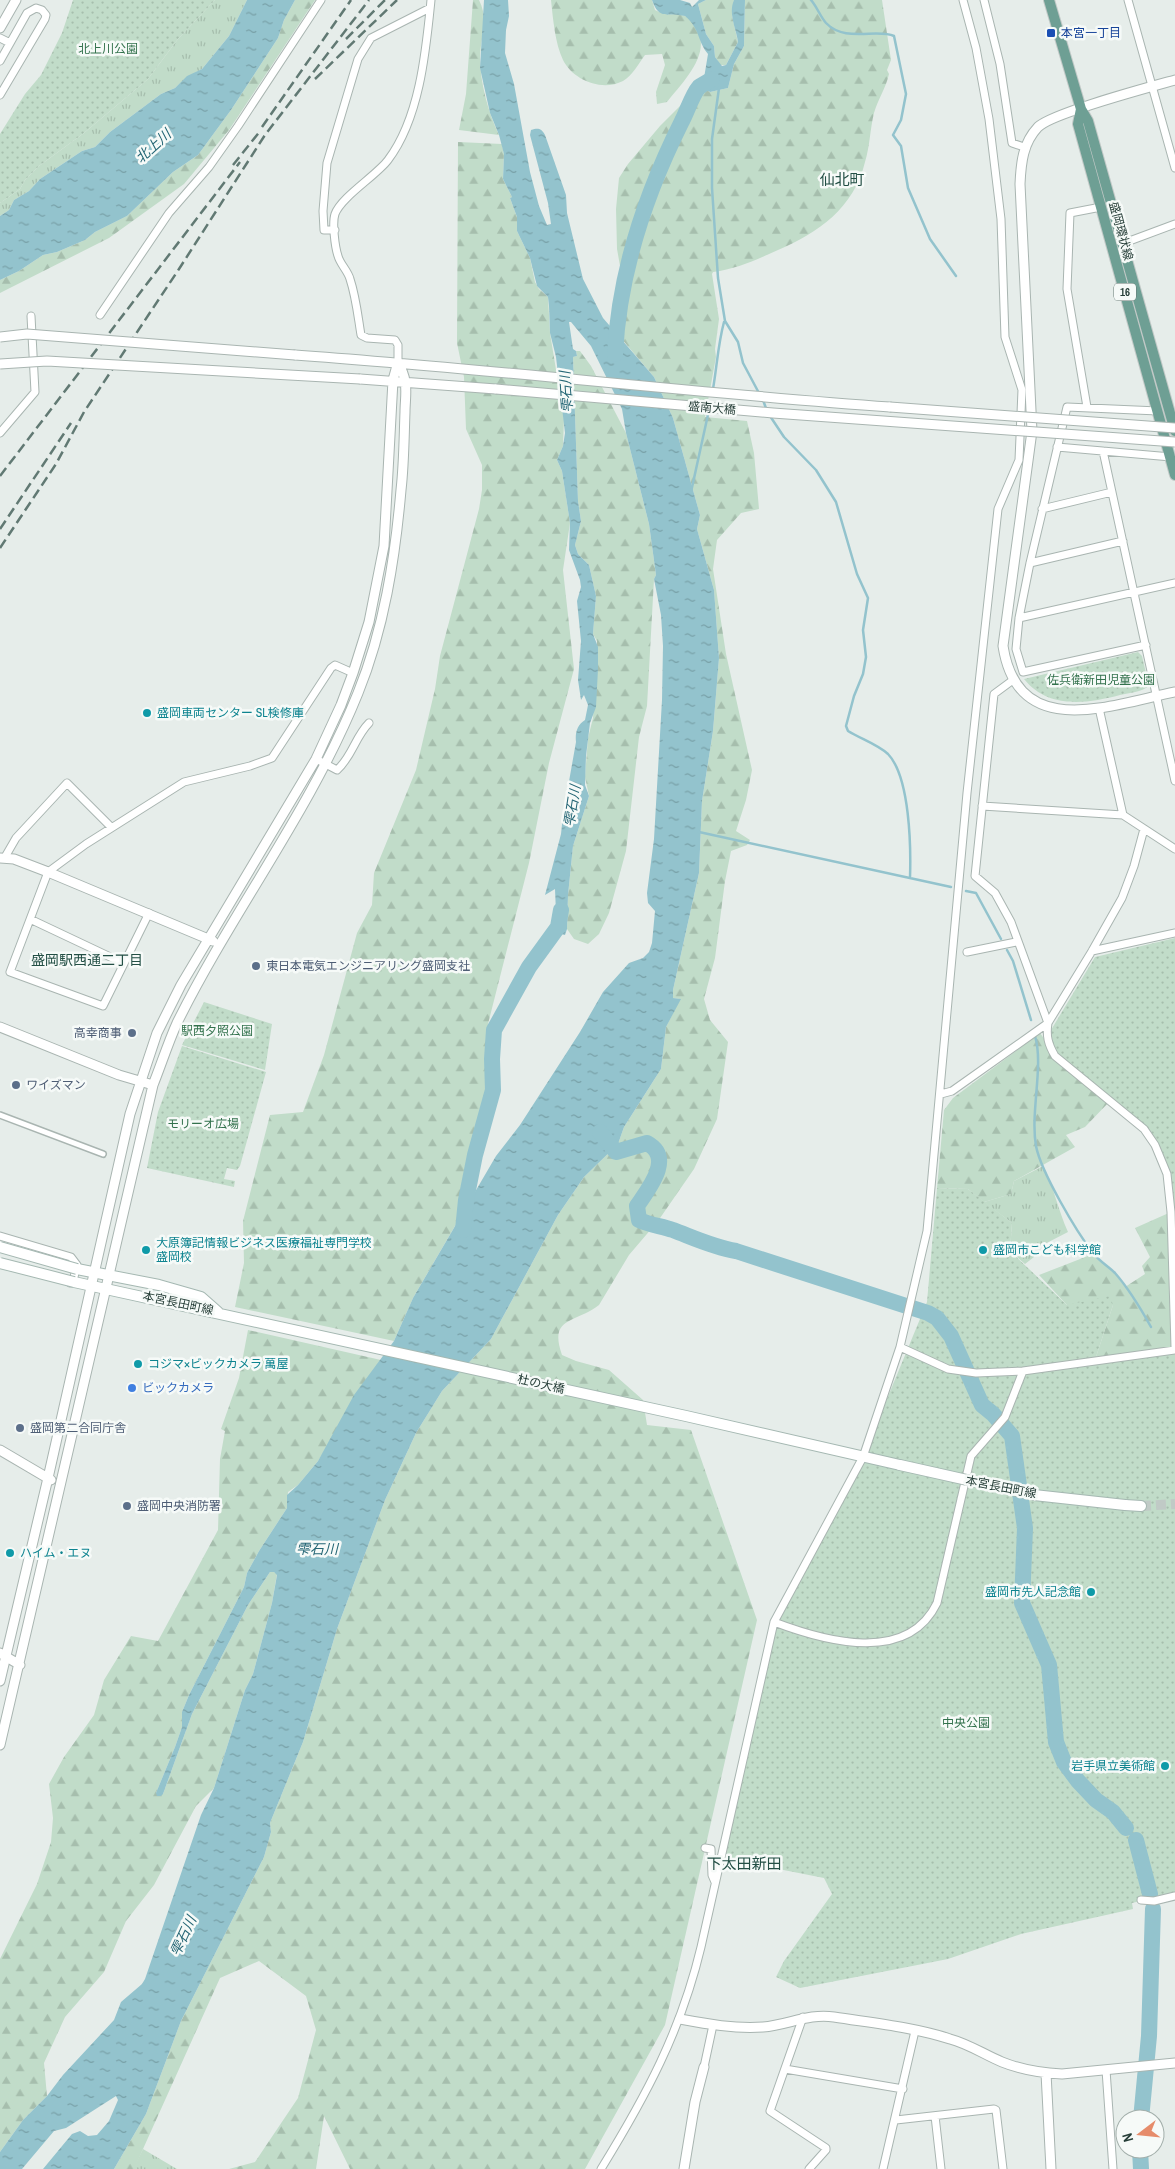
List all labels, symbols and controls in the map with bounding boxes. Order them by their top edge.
place label: 本宮一丁目 [1061,25,1121,41]
marker: 本宮一丁目 [1045,27,1057,39]
park label: 北上川公園 [78,41,138,57]
water label: 北上川 [131,124,176,167]
district label: 仙北町 [819,169,865,190]
street label: 盛岡環状線 [1106,200,1136,262]
road number: 16 [1114,284,1136,300]
water label: 雫石川 [555,368,576,414]
street label: 盛南大橋 [687,398,737,418]
park label: 佐兵衛新田児童公園 [1047,672,1155,688]
place label: 盛岡車両センター SL検修庫 [157,705,304,721]
marker: 盛岡車両センター SL検修庫 [141,707,153,719]
water label: 雫石川 [560,782,584,828]
district label: 盛岡駅西通二丁目 [31,951,143,969]
place label: 東日本電気エンジニアリング盛岡支社 [266,958,470,974]
marker: 東日本電気エンジニアリング盛岡支社 [250,960,262,972]
park label: 駅西夕照公園 [181,1023,253,1039]
place label: 高幸商事 [74,1025,122,1041]
marker: 高幸商事 [126,1027,138,1039]
place label: ワイズマン [26,1077,86,1093]
marker: ワイズマン [10,1079,22,1091]
park label: モリーオ広場 [167,1116,239,1132]
place label: 大原簿記情報ビジネス医療福祉専門学校 盛岡校 [156,1235,372,1265]
place label: 盛岡市こども科学館 [993,1242,1101,1258]
marker: 大原簿記情報ビジネス医療福祉専門学校 盛岡校 [140,1244,152,1256]
marker: 盛岡市こども科学館 [977,1244,989,1256]
street label: 本宮長田町線 [141,1288,215,1318]
place label: コジマ×ビックカメラ 萬屋 [148,1356,289,1372]
marker: コジマ×ビックカメラ 萬屋 [132,1358,144,1370]
street label: 杜の大橋 [516,1371,566,1397]
place label: ビックカメラ [142,1380,214,1396]
marker: ビックカメラ [126,1382,138,1394]
place label: 盛岡第二合同庁舎 [30,1420,126,1436]
marker: 盛岡第二合同庁舎 [14,1422,26,1434]
street label: 本宮長田町線 [964,1472,1038,1502]
place label: 盛岡中央消防署 [137,1498,221,1514]
marker: 盛岡中央消防署 [121,1500,133,1512]
water label: 雫石川 [296,1540,340,1558]
place label: ハイム・エヌ [20,1545,92,1561]
marker: ハイム・エヌ [4,1547,16,1559]
place label: 盛岡市先人記念館 [985,1584,1081,1600]
marker: 盛岡市先人記念館 [1085,1586,1097,1598]
park label: 中央公園 [942,1715,990,1731]
place label: 岩手県立美術館 [1071,1758,1155,1774]
marker: 岩手県立美術館 [1159,1760,1171,1772]
district label: 下太田新田 [706,1853,782,1874]
water label: 雫石川 [166,1911,201,1959]
north arrow [1115,2109,1165,2159]
text: N [1118,2131,1137,2144]

